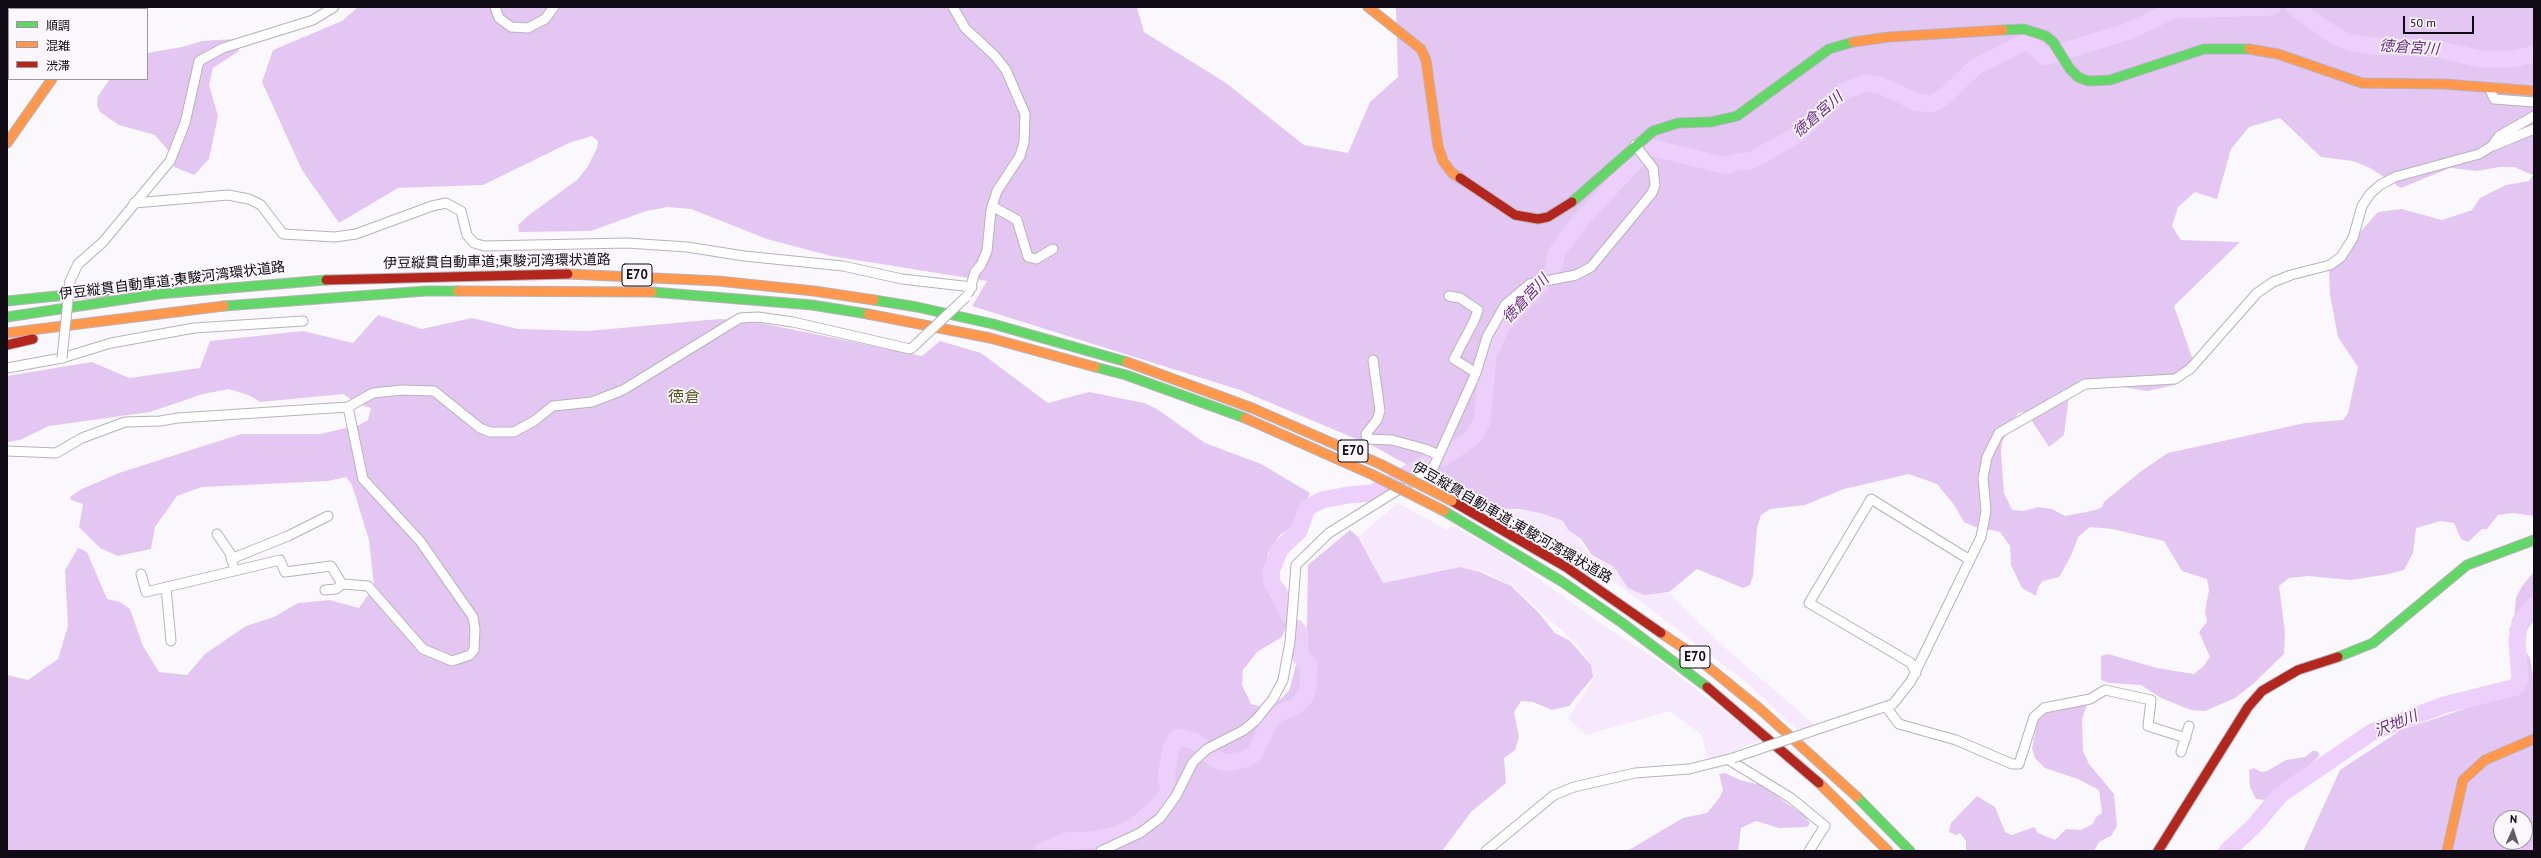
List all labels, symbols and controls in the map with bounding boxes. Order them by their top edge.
legend [8,8,148,80]
scale bar [2405,8,2476,34]
text: 50 m [2410,15,2436,30]
text: 順調 [46,18,70,33]
water label: 徳倉宮川 [2378,37,2440,59]
text: 混雑 [46,38,70,53]
text: 渋滞 [46,58,70,73]
water label: 徳倉宮川 [1789,89,1847,141]
street label: 伊豆縦貫自動車道;東駿河湾環状道路 [383,252,611,272]
street label: 伊豆縦貫自動車道;東駿河湾環状道路 [58,259,286,303]
road number: E70 [622,264,652,286]
water label: 徳倉宮川 [1499,271,1553,327]
district label: 徳倉 [668,387,700,407]
road number: E70 [1338,440,1368,462]
street label: 伊豆縦貫自動車道;東駿河湾環状道路 [1409,459,1615,587]
road number: E70 [1680,646,1710,668]
water label: 沢地川 [2372,707,2420,741]
north arrow [2493,810,2533,850]
text: N [2510,812,2518,826]

